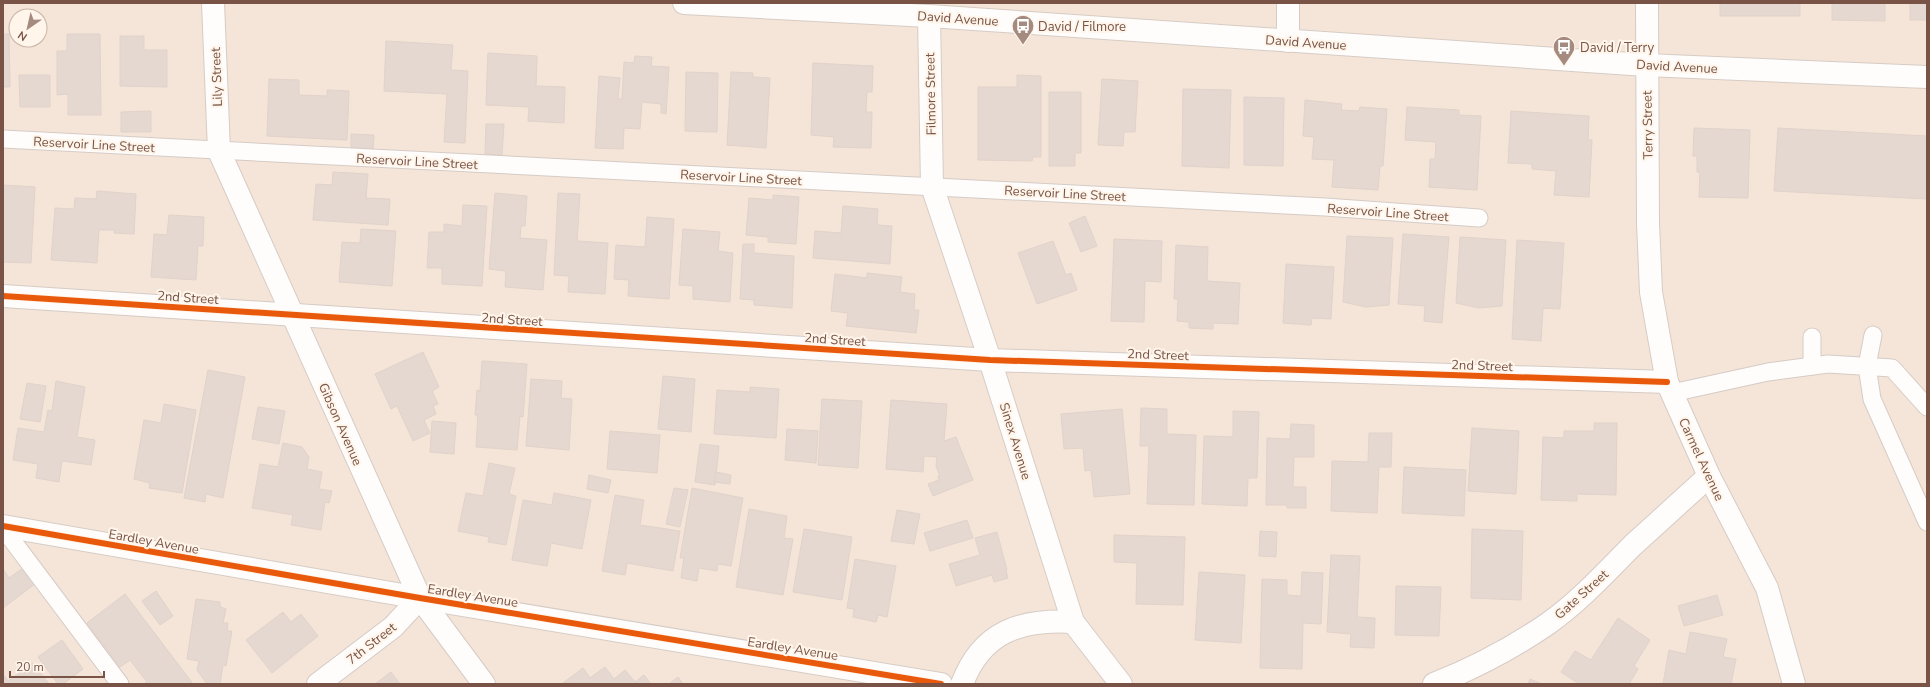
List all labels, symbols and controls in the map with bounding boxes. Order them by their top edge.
street label: David Avenue [917,7,999,31]
north arrow [8,8,48,48]
bus stop icon: David / Filmore [1010,13,1036,46]
place label: David / Filmore [1038,18,1126,36]
text: N [15,27,30,44]
street label: David Avenue [1265,31,1347,55]
bus stop icon: David / Terry [1551,34,1577,67]
place label: David / Terry [1580,39,1655,57]
street label: Lily Street [207,47,227,107]
street label: Filmore Street [921,52,941,135]
street label: David Avenue [1636,56,1718,78]
street label: Terry Street [1638,90,1658,160]
street label: Reservoir Line Street [33,133,156,157]
street label: Reservoir Line Street [356,150,479,174]
street label: Reservoir Line Street [680,166,803,190]
street label: Reservoir Line Street [1004,182,1127,206]
street label: Reservoir Line Street [1327,200,1450,226]
street label: 2nd Street [157,287,220,309]
street label: 2nd Street [481,309,544,331]
street label: 2nd Street [804,329,867,351]
street label: 2nd Street [1127,345,1189,365]
street label: 2nd Street [1451,356,1513,376]
street label: Gibson Avenue [314,380,366,469]
street label: Sinex Avenue [995,401,1035,482]
street label: Carmel Avenue [1674,415,1728,504]
street label: Eardley Avenue [107,525,200,559]
street label: Gate Street [1551,565,1613,624]
street label: Eardley Avenue [426,580,519,612]
street label: 7th Street [343,618,401,669]
street label: Eardley Avenue [746,633,839,665]
scale bar [10,653,104,679]
text: 20 m [16,659,44,675]

